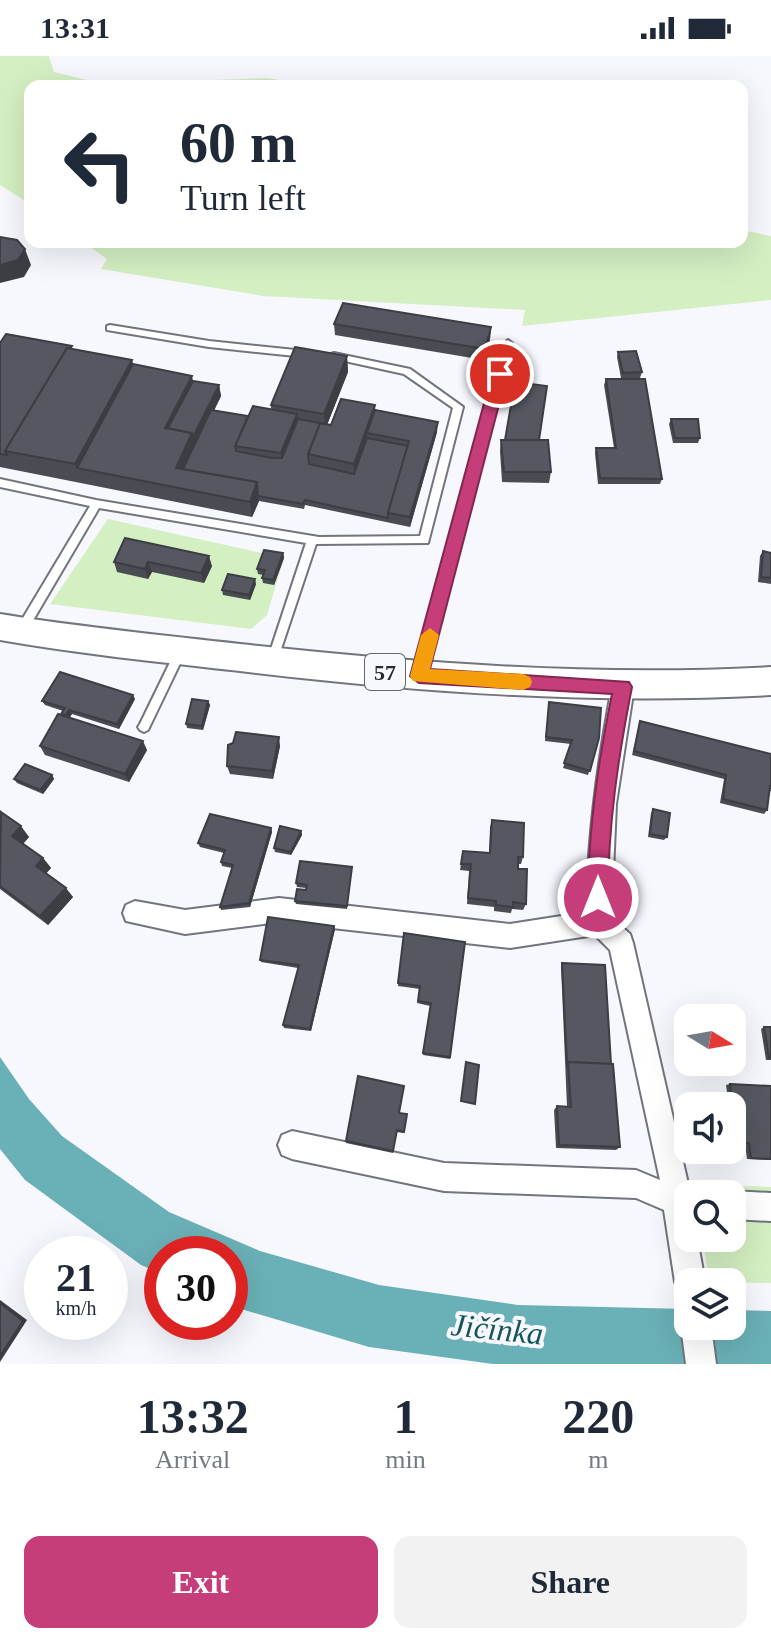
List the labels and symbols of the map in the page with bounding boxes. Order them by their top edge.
pin [466,340,534,408]
road number: 57 [365,654,405,690]
position arrow [556,856,640,940]
north arrow [674,1004,746,1076]
speed limit sign: 30 [144,1236,248,1340]
water label: Jičínka [449,1306,545,1352]

